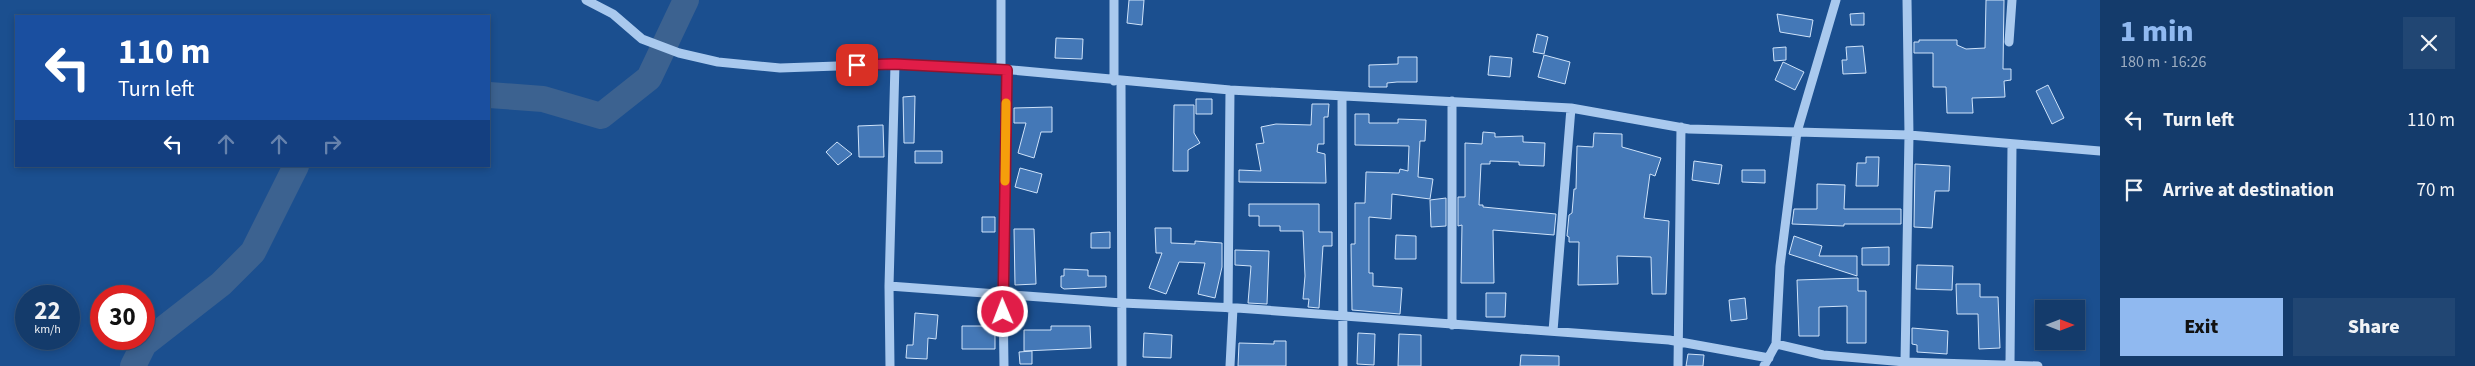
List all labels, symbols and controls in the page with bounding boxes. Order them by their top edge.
text: 1 min [2120,10,2194,53]
button: close [2403,17,2455,69]
text: 110 m [118,27,210,77]
icon: left [35,35,100,100]
pin [836,44,878,86]
icon: arrive [843,51,871,79]
text: 180 m · 16:26 [2120,51,2207,73]
text: Turn left [118,73,194,105]
icon: left [2120,106,2148,134]
text: Turn left [2163,107,2234,134]
text: 110 m [2407,107,2455,134]
icon: left [159,130,187,158]
icon: ahead [212,130,240,158]
icon: ahead [265,130,293,158]
icon: right [318,130,346,158]
icon: arrive [2120,176,2148,204]
text: Arrive at destination [2163,177,2334,204]
text: 70 m [2417,177,2455,204]
speed limit sign: 30 [90,285,155,350]
position arrow [976,285,1028,337]
text: 22 [34,293,61,329]
button: Exit [2120,298,2283,356]
button: Share [2293,298,2455,356]
north arrow [2035,300,2085,350]
map controls [2035,300,2085,350]
text: km/h [34,321,61,338]

